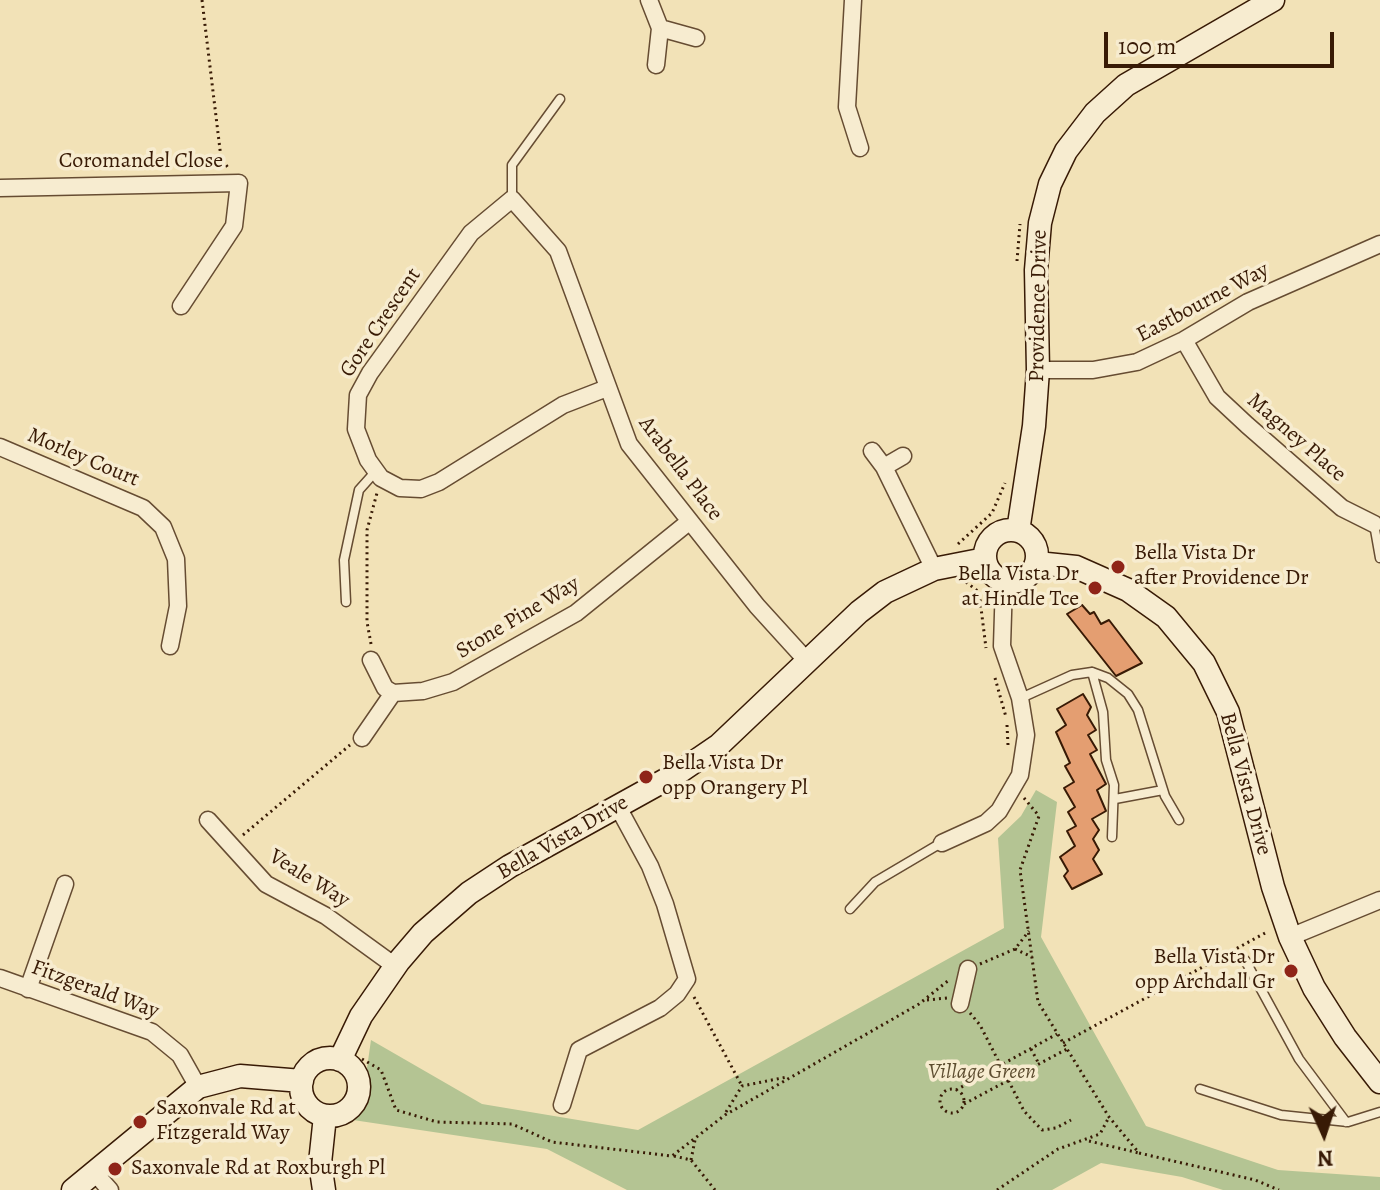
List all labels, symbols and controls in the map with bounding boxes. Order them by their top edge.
scale bar [1108,16,1338,66]
text: 100 m [1118,30,1177,62]
street label: Coromandel Close [59,149,223,175]
street label: Providence Drive [1024,229,1054,383]
street label: Eastbourne Way [1132,257,1274,349]
street label: Gore Crescent [335,263,427,383]
street label: Magney Place [1241,388,1351,488]
street label: Arabella Place [632,412,728,526]
street label: Morley Court [23,423,143,493]
place label: Bella Vista Dr after Providence Dr [1134,541,1309,592]
marker: Bella Vista Dr after Providence Dr [1109,558,1127,576]
place label: Bella Vista Dr at Hindle Tce [958,562,1079,614]
street label: Stone Pine Way [452,571,584,665]
marker: Bella Vista Dr at Hindle Tce [1086,579,1104,597]
street label: Bella Vista Drive [1213,710,1277,858]
place label: Bella Vista Dr opp Orangery Pl [662,751,808,802]
marker: Bella Vista Dr opp Orangery Pl [637,768,655,786]
street label: Bella Vista Drive [493,790,633,886]
street label: Veale Way [264,844,354,914]
place label: Bella Vista Dr opp Archdall Gr [1135,945,1275,996]
street label: Fitzgerald Way [28,955,162,1025]
marker: Bella Vista Dr opp Archdall Gr [1282,962,1300,980]
park label: Village Green [928,1060,1036,1086]
north arrow [1284,1094,1364,1174]
place label: Saxonvale Rd at Fitzgerald Way [156,1096,296,1148]
marker: Saxonvale Rd at Fitzgerald Way [131,1113,149,1131]
text: N [1316,1143,1334,1173]
place label: Saxonvale Rd at Roxburgh Pl [131,1156,385,1182]
marker: Saxonvale Rd at Roxburgh Pl [106,1160,124,1178]

